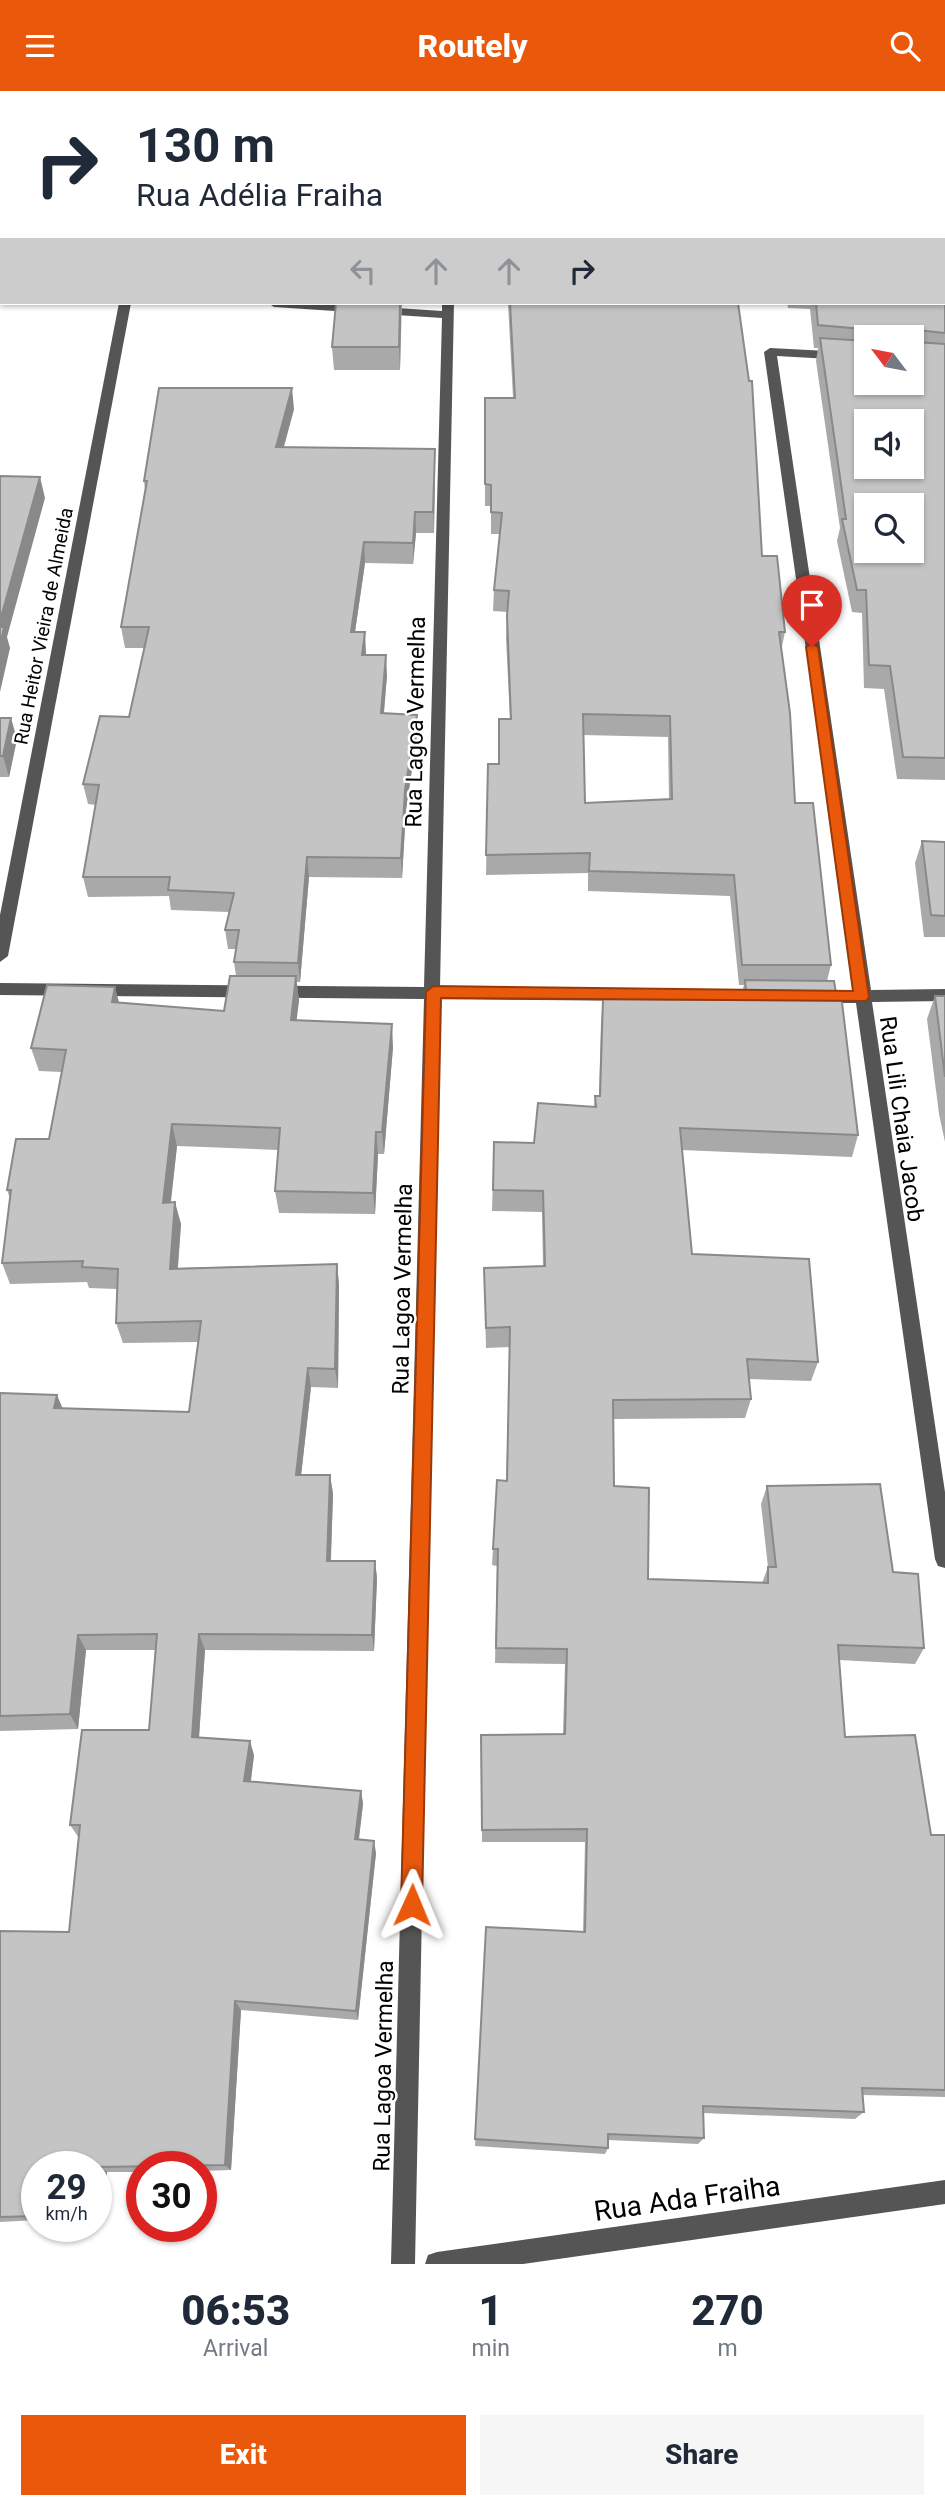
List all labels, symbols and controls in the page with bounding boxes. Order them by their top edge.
icon: menu [21,27,59,65]
text: Routely [418,27,527,65]
icon: search [886,27,924,65]
text: 130 m [136,117,275,174]
icon: right [21,119,112,210]
text: Rua Adélia Fraiha [136,176,383,214]
icon: left [344,252,382,290]
icon: ahead [417,252,455,290]
icon: ahead [490,252,528,290]
icon: right [563,252,601,290]
north arrow [854,325,924,395]
map controls [854,325,924,563]
button: sound [854,409,924,479]
button: search [854,493,924,563]
street label: Rua Heitor Vieira de Almeida [9,506,78,747]
pin [782,575,842,647]
icon: arrive [793,586,831,624]
street label: Rua Lagoa Vermelha [400,616,431,828]
street label: Rua Lili Chaia Jacob [874,1015,929,1224]
street label: Rua Lagoa Vermelha [387,1183,418,1395]
position arrow [375,1868,449,1942]
street label: Rua Lagoa Vermelha [368,1960,399,2172]
speed limit sign: 30 [126,2151,217,2242]
text: 29 [46,2167,87,2208]
street label: Rua Ada Fraiha [592,2169,782,2228]
text: km/h [45,2203,88,2224]
text: 06:53 [181,2286,290,2335]
text: 1 [479,2286,503,2335]
text: 270 [691,2286,764,2335]
text: Arrival [203,2335,268,2362]
text: min [471,2335,510,2362]
text: m [717,2335,738,2362]
button: Exit [21,2415,466,2495]
button: Share [480,2415,924,2495]

